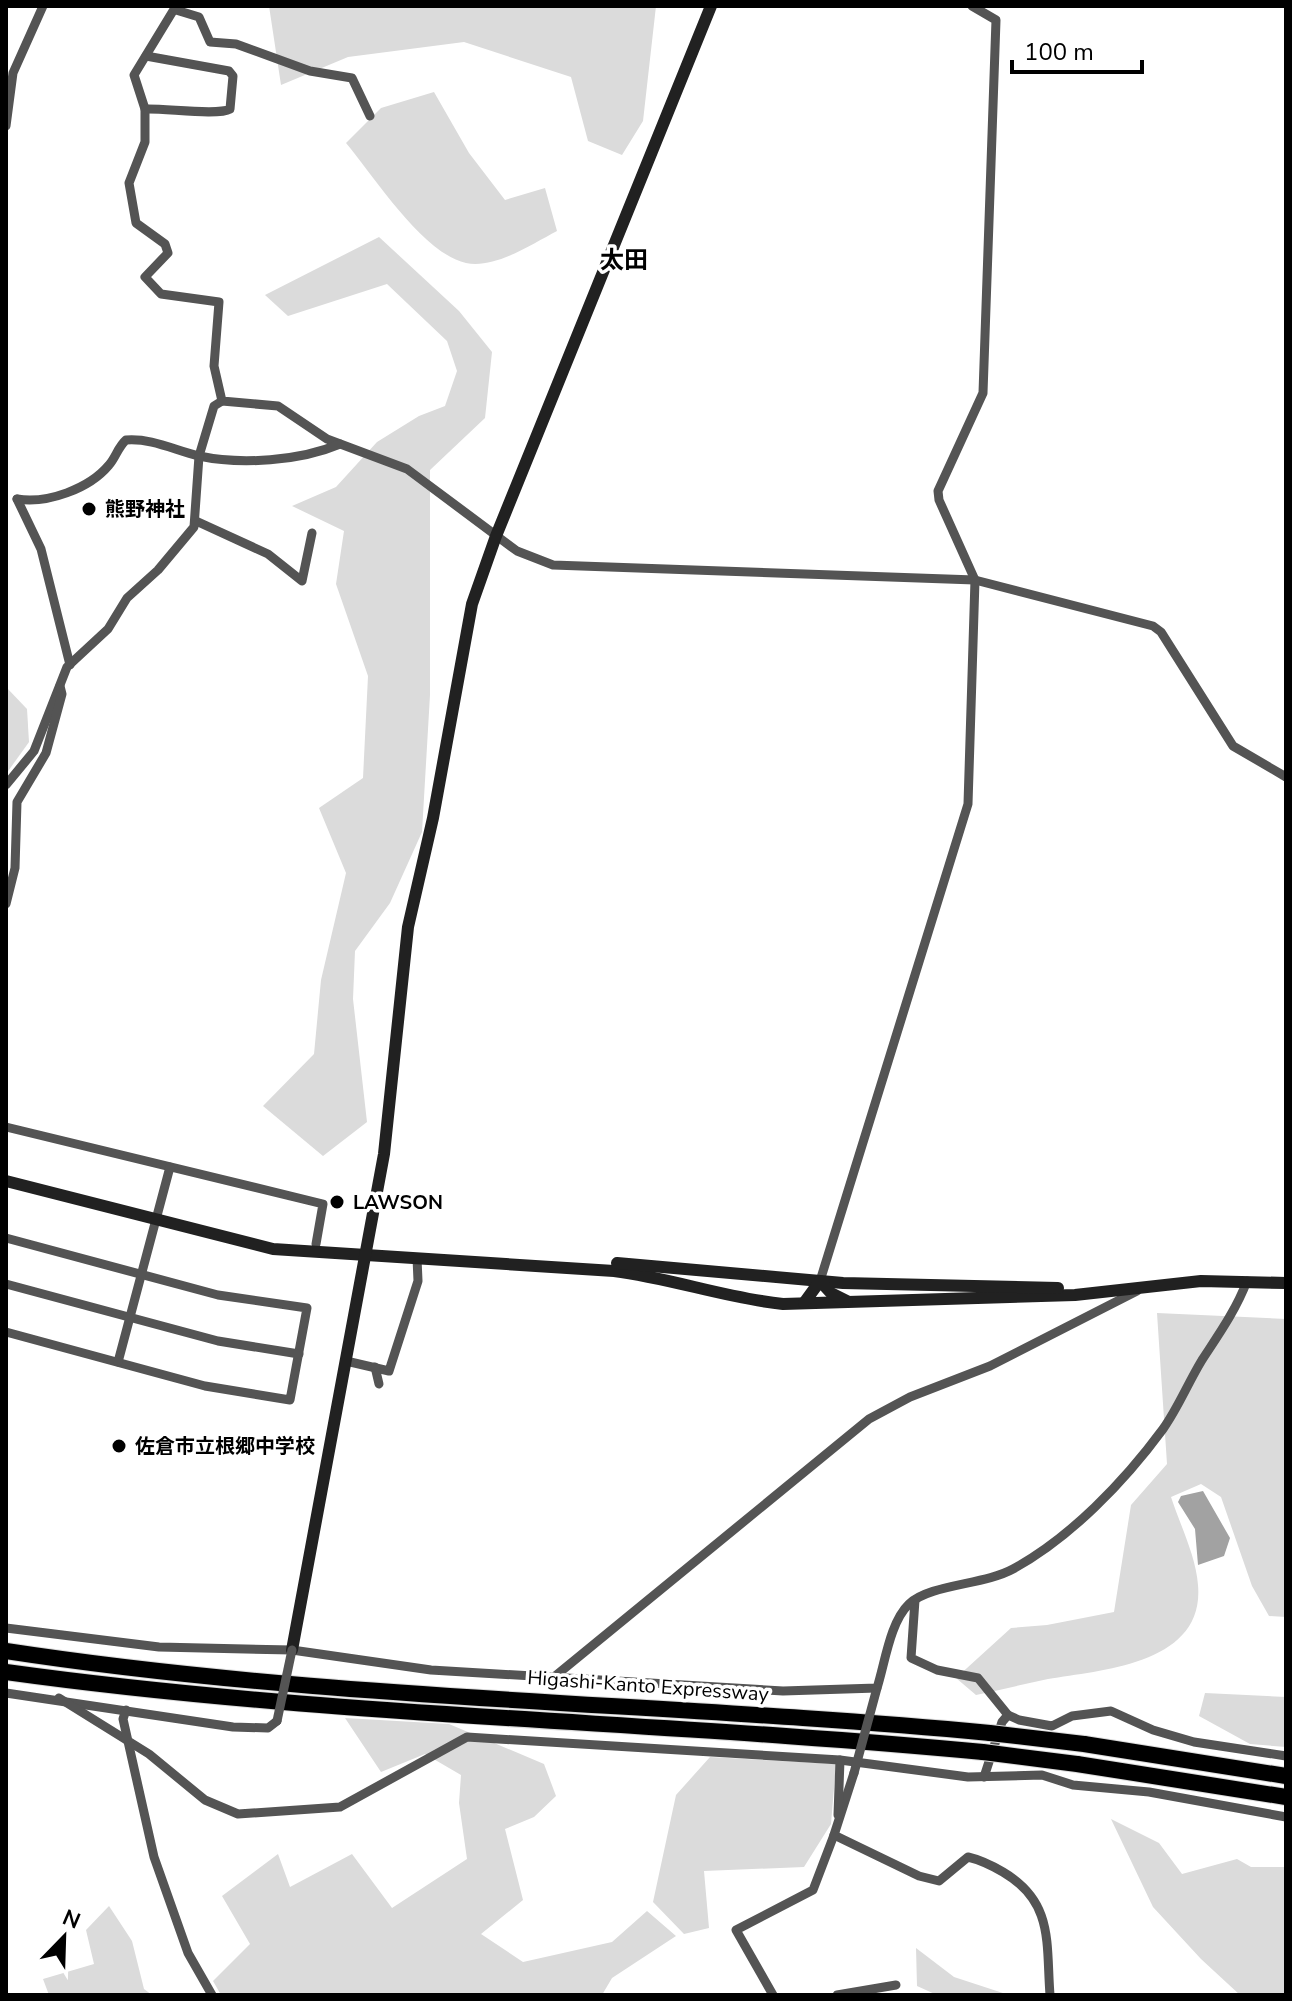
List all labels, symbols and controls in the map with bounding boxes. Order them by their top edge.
scale bar [1012,24,1142,74]
text: 100 m [1024,36,1094,68]
district label: 太田 [600,244,648,276]
place label: 熊野神社 [105,496,185,523]
marker: 熊野神社 [80,500,98,518]
place label: LAWSON [353,1189,443,1216]
marker: LAWSON [328,1193,346,1211]
place label: 佐倉市立根郷中学校 [135,1433,315,1460]
marker: 佐倉市立根郷中学校 [110,1437,128,1455]
street label: Higashi-Kanto Expressway [526,1664,770,1708]
north arrow [24,1897,104,1977]
text: N [58,1902,85,1937]

